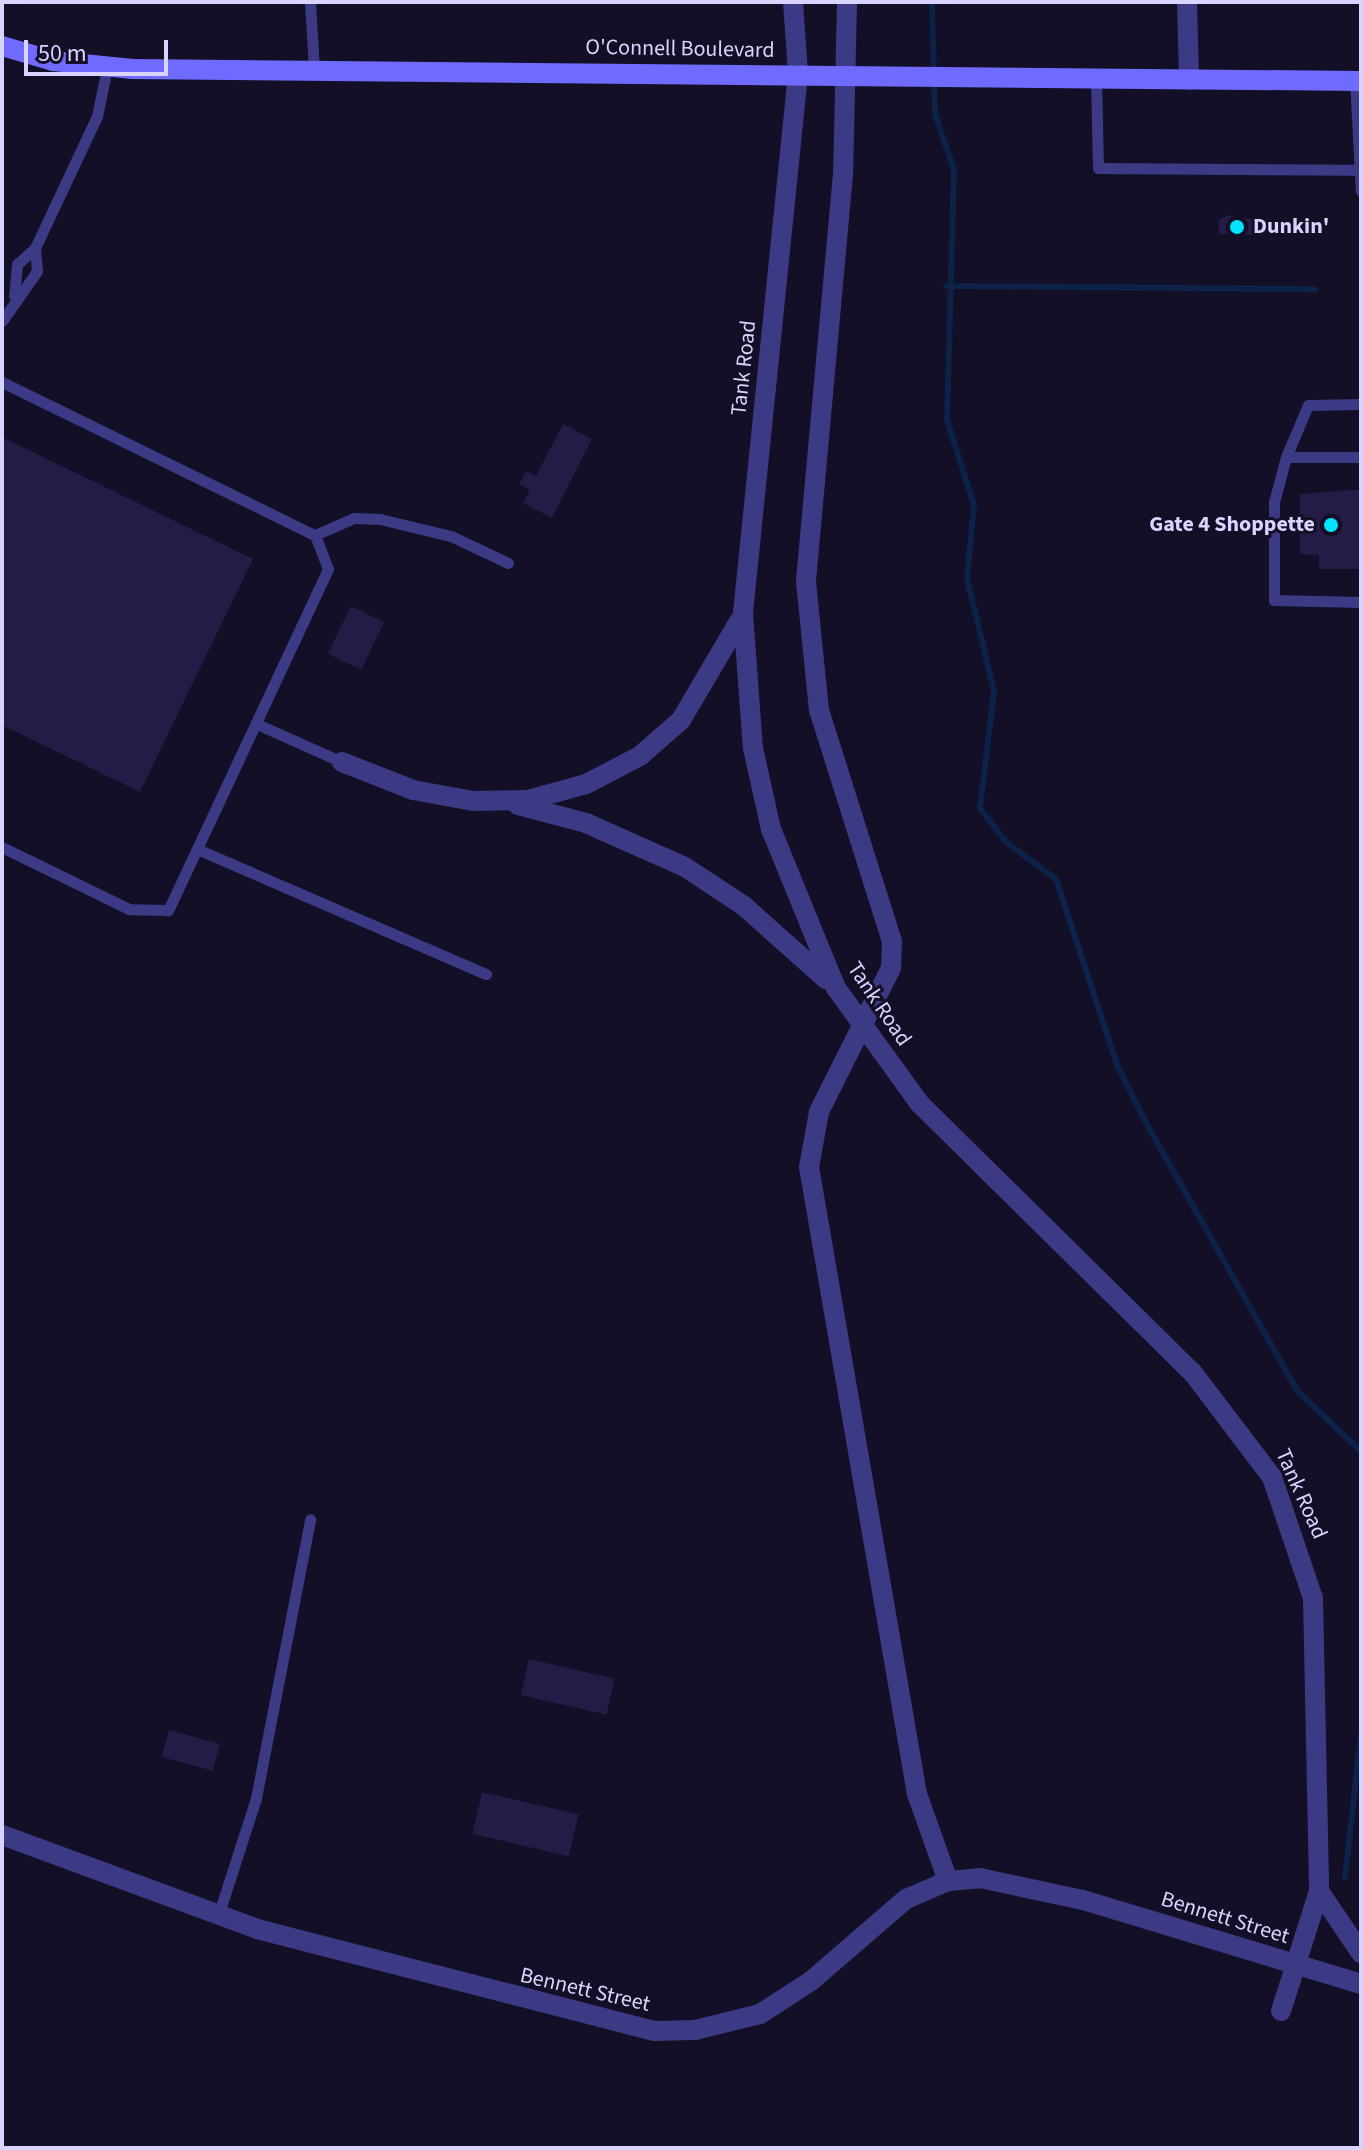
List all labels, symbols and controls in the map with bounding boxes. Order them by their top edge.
scale bar [28,24,172,74]
street label: O'Connell Boulevard [585,34,775,64]
text: 50 m [38,36,87,71]
place label: Dunkin' [1253,214,1329,240]
marker: Dunkin' [1228,218,1246,236]
street label: Tank Road [726,319,762,417]
place label: Gate 4 Shoppette [1149,512,1315,538]
marker: Gate 4 Shoppette [1322,516,1340,534]
street label: Tank Road [841,957,917,1051]
street label: Tank Road [1269,1445,1333,1543]
street label: Bennett Street [1158,1886,1292,1950]
street label: Bennett Street [517,1962,653,2018]

